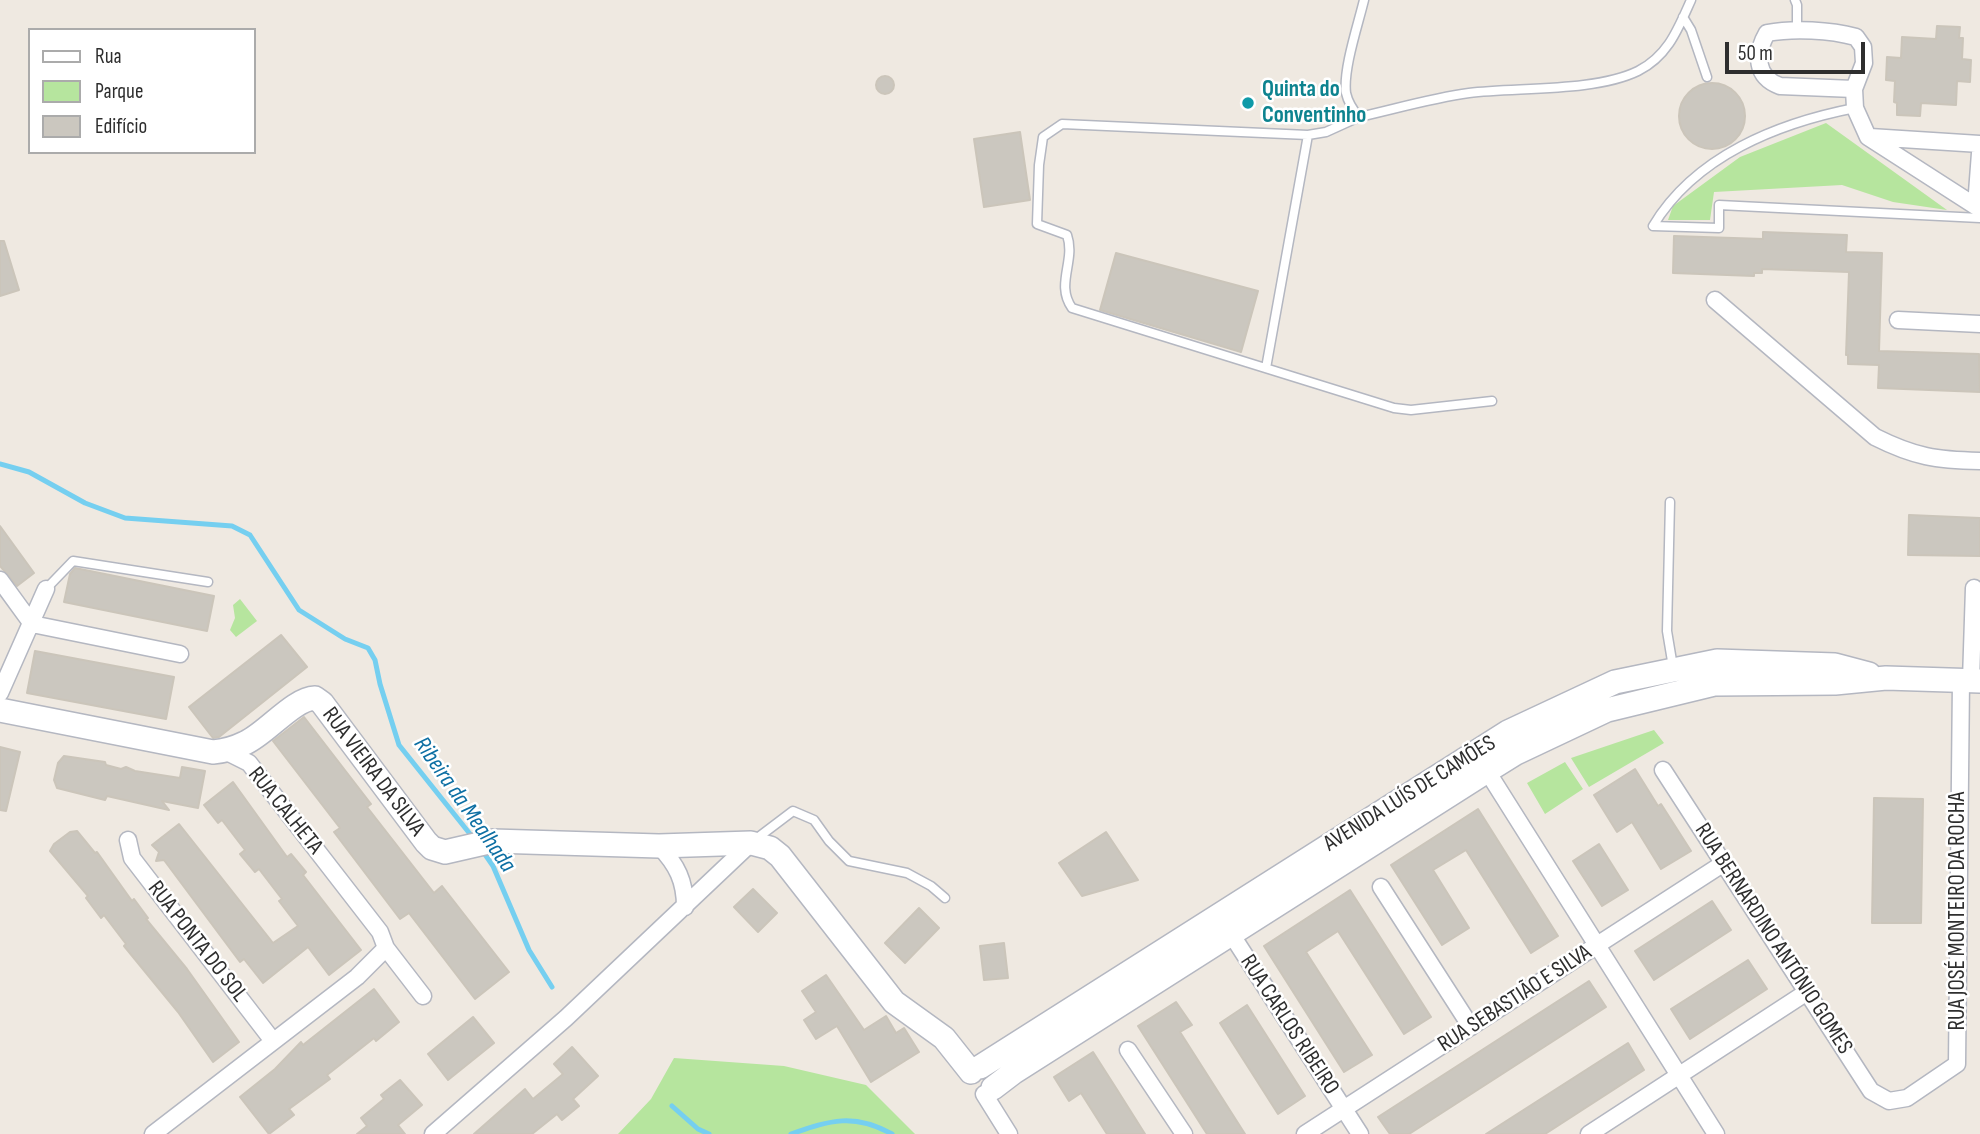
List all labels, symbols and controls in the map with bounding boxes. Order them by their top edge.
legend [28,28,256,154]
scale bar [1728,28,1868,72]
text: 50 m [1738,41,1773,66]
text: Rua [95,44,122,69]
place label: Quinta do Conventinho [1262,76,1366,130]
text: Parque [95,79,143,104]
marker: Quinta do Conventinho [1240,95,1256,111]
text: Edifício [95,114,147,139]
street label: RUA VIEIRA DA SILVA [316,702,430,842]
street label: AVENIDA LUÍS DE CAMÕES [1319,730,1501,858]
water label: Ribeira da Mealhada [407,732,521,878]
street label: RUA CALHETA [242,762,328,860]
street label: RUA JOSÉ MONTEIRO DA ROCHA [1944,792,1972,1030]
street label: RUA BERNARDINO ANTÓNIO GOMES [1688,818,1858,1060]
street label: RUA PONTA DO SOL [141,876,253,1008]
street label: RUA SEBASTIÃO E SILVA [1433,939,1597,1059]
street label: RUA CARLOS RIBEIRO [1234,950,1344,1100]

